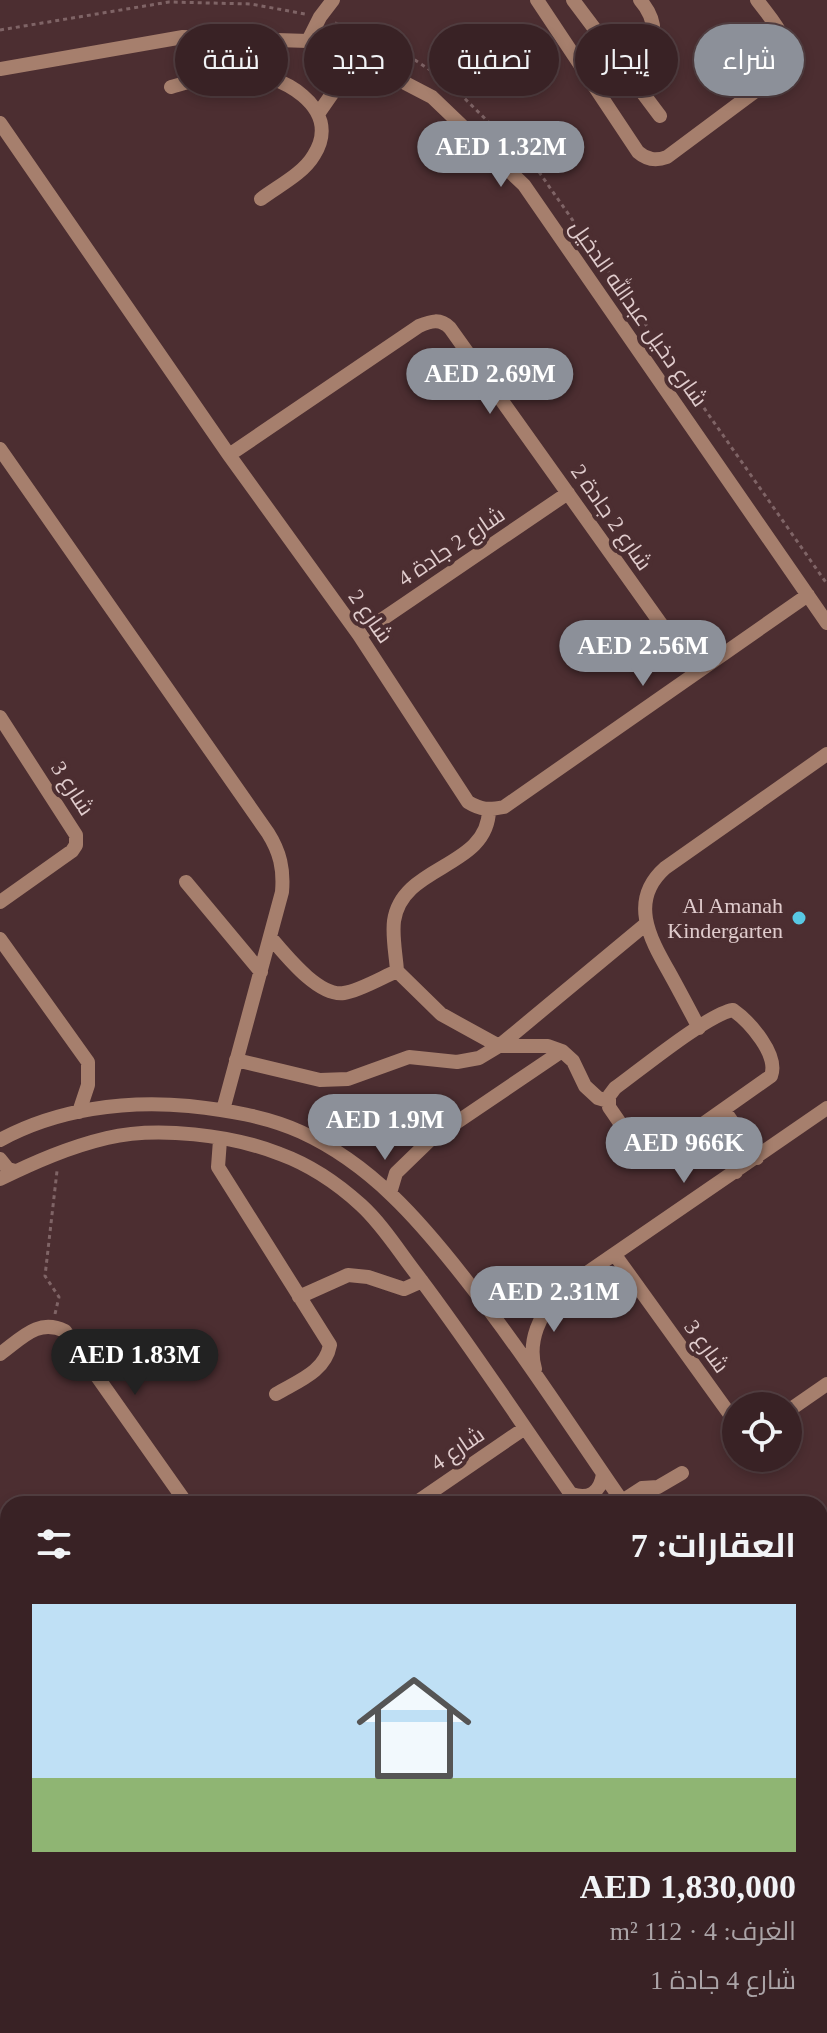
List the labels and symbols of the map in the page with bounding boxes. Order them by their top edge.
pin: AED 1.32M [409,121,593,189]
street label: شارع دخيل عبدالله الدخيل [563,214,714,413]
pin: AED 2.69M [398,348,582,416]
street label: شارع 2 جادة 2 [564,460,657,576]
street label: شارع 2 جادة 4 [393,502,511,593]
street label: شارع 2 [342,585,398,649]
pin: AED 2.56M [551,620,735,688]
street label: شارع 3 [44,757,99,821]
place label: Al Amanah Kindergarten [667,893,783,943]
marker: Al Amanah Kindergarten [790,909,808,927]
pin: AED 1.9M [302,1094,468,1162]
pin: AED 966K [601,1117,767,1185]
pin: AED 2.31M [462,1266,646,1334]
street label: شارع 3 [677,1315,734,1379]
pin: AED 1.83M [43,1329,227,1397]
street label: شارع 4 [426,1422,490,1477]

